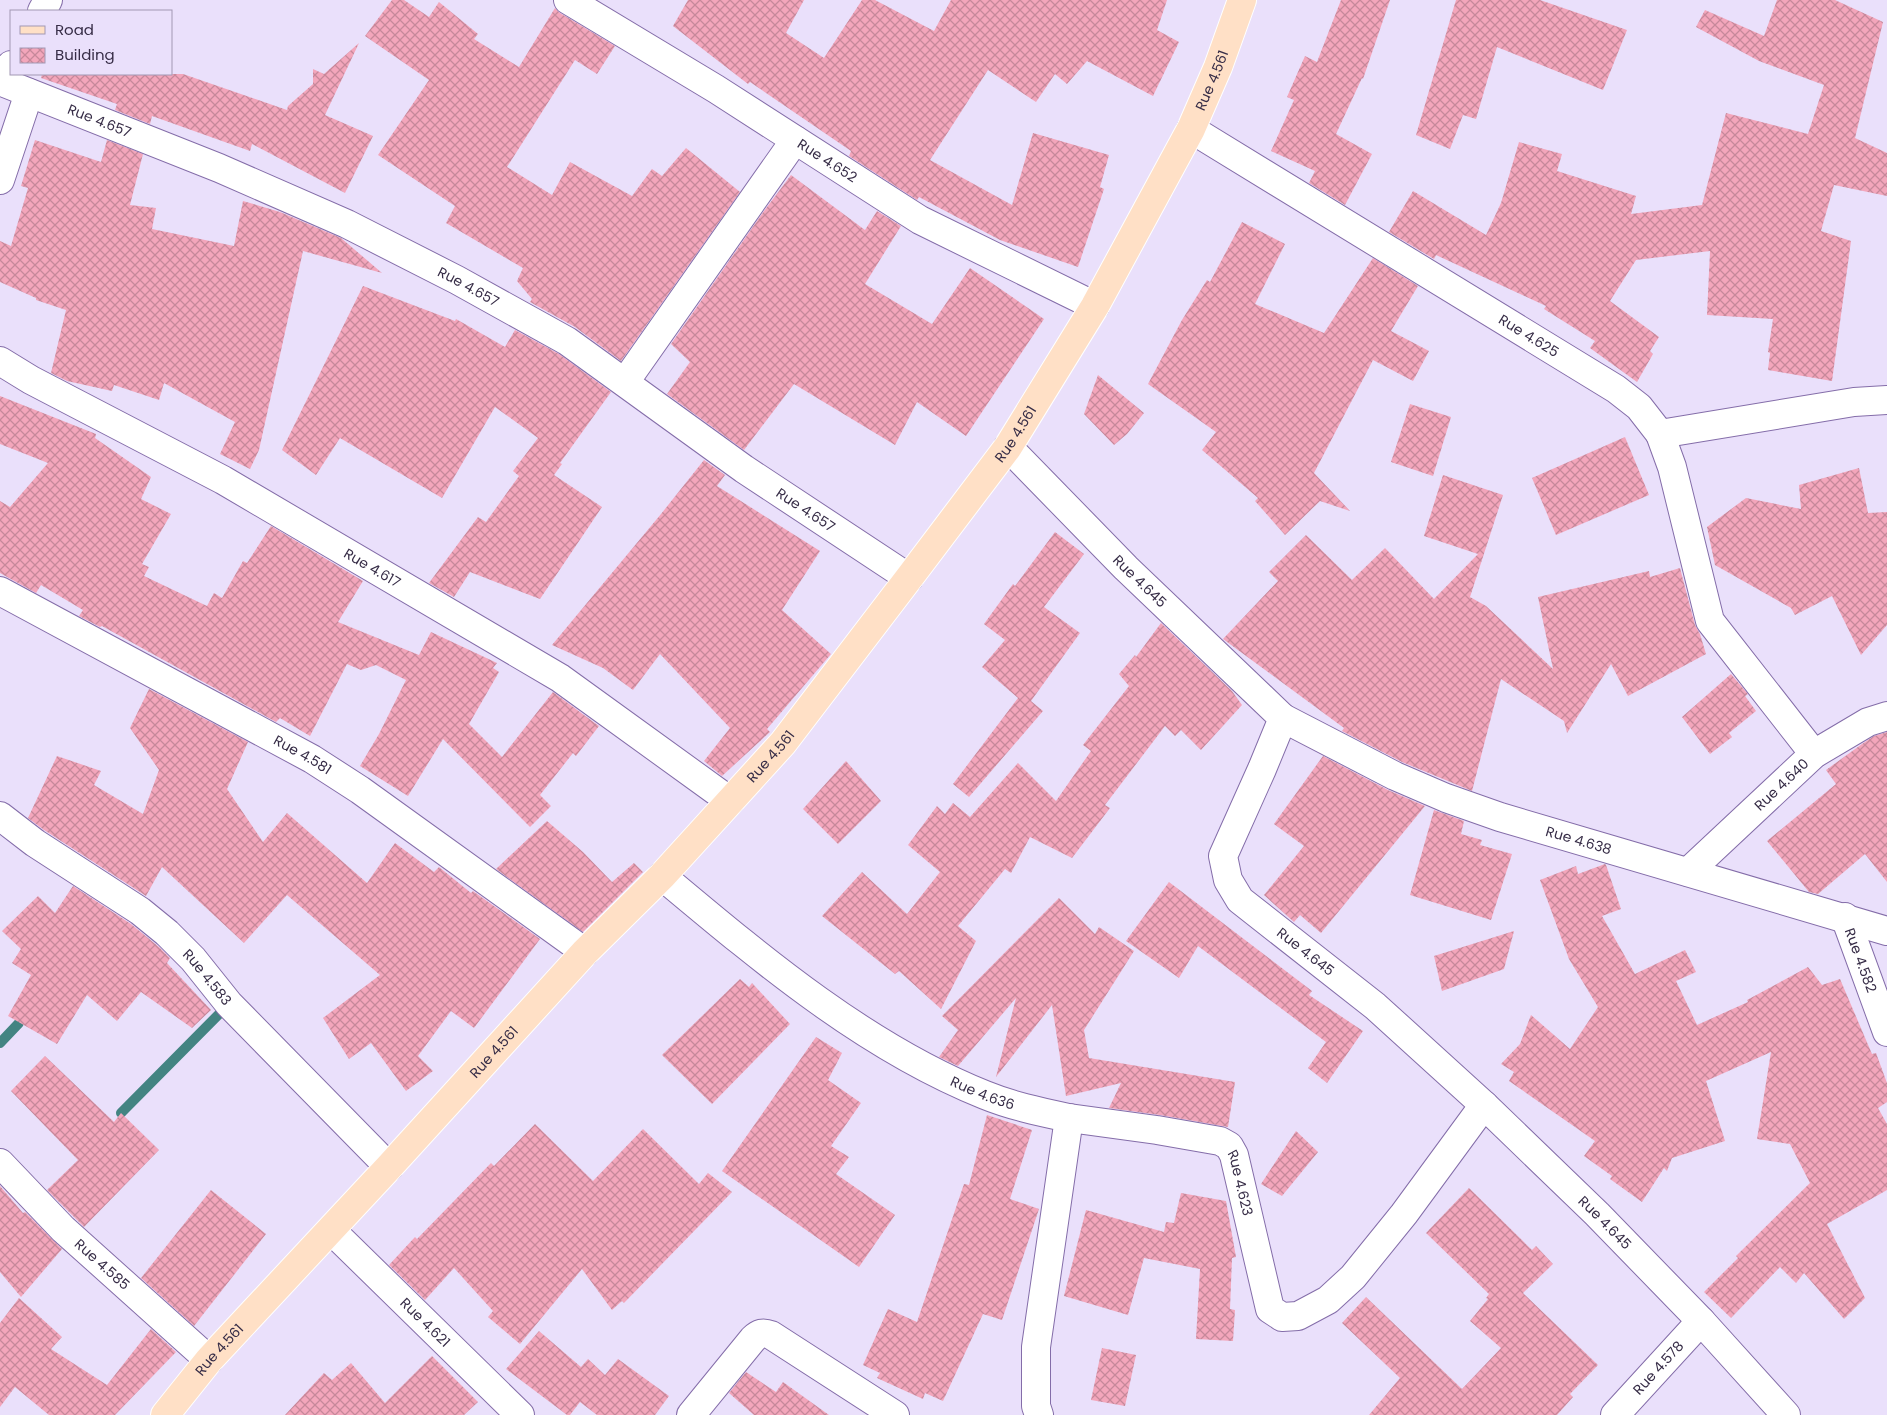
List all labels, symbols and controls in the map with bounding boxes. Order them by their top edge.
legend [10,10,172,75]
text: Road [55,19,94,40]
text: Building [55,44,115,65]
street label: Rue 4.561 [1190,47,1233,114]
street label: Rue 4.657 [65,99,135,142]
street label: Rue 4.652 [794,134,861,187]
street label: Rue 4.657 [434,262,503,312]
street label: Rue 4.625 [1495,310,1563,362]
street label: Rue 4.561 [990,402,1041,467]
street label: Rue 4.657 [772,483,839,537]
street label: Rue 4.617 [340,543,405,592]
street label: Rue 4.645 [1108,550,1171,612]
street label: Rue 4.561 [742,726,799,787]
street label: Rue 4.581 [270,730,336,779]
street label: Rue 4.640 [1750,754,1813,815]
street label: Rue 4.638 [1543,821,1614,859]
street label: Rue 4.645 [1273,923,1339,980]
street label: Rue 4.582 [1840,925,1882,995]
street label: Rue 4.583 [178,944,236,1010]
street label: Rue 4.561 [465,1022,523,1082]
street label: Rue 4.636 [947,1071,1017,1115]
street label: Rue 4.623 [1223,1146,1258,1218]
street label: Rue 4.645 [1574,1191,1636,1254]
street label: Rue 4.585 [70,1234,134,1294]
street label: Rue 4.621 [396,1293,455,1352]
street label: Rue 4.561 [190,1319,248,1380]
street label: Rue 4.578 [1628,1336,1688,1399]

